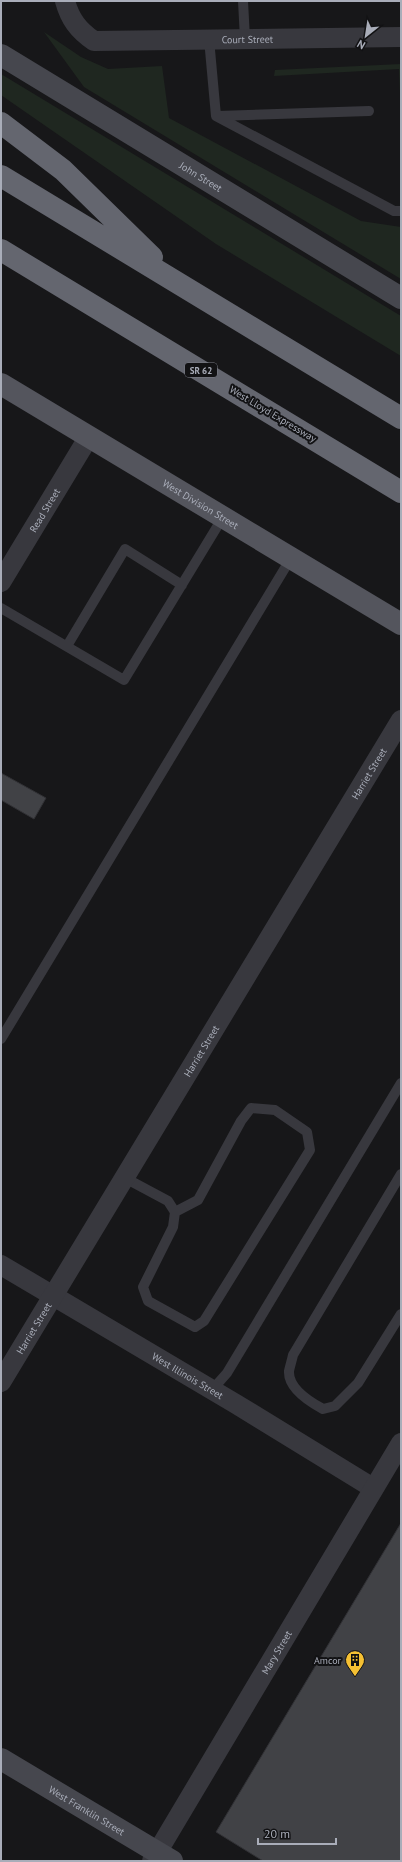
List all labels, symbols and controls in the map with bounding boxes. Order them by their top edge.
north arrow [346,16,386,56]
street label: Court Street [222,32,274,46]
text: N [354,37,368,53]
street label: John Street [176,158,225,195]
road number: SR 62 [185,363,217,377]
street label: West Lloyd Expressway [227,383,319,445]
street label: West Division Street [161,476,242,532]
street label: Read Street [26,485,63,535]
street label: Harriet Street [348,745,390,802]
street label: Harriet Street [181,1022,222,1079]
street label: Harriet Street [13,1299,54,1356]
street label: West Illinois Street [150,1349,226,1402]
street label: Mary Street [258,1627,295,1677]
building icon: Amcor [344,1649,366,1677]
place label: Amcor [314,1654,342,1667]
street label: West Franklin Street [46,1783,128,1838]
scale bar [258,1820,336,1846]
text: 20 m [264,1826,290,1841]

